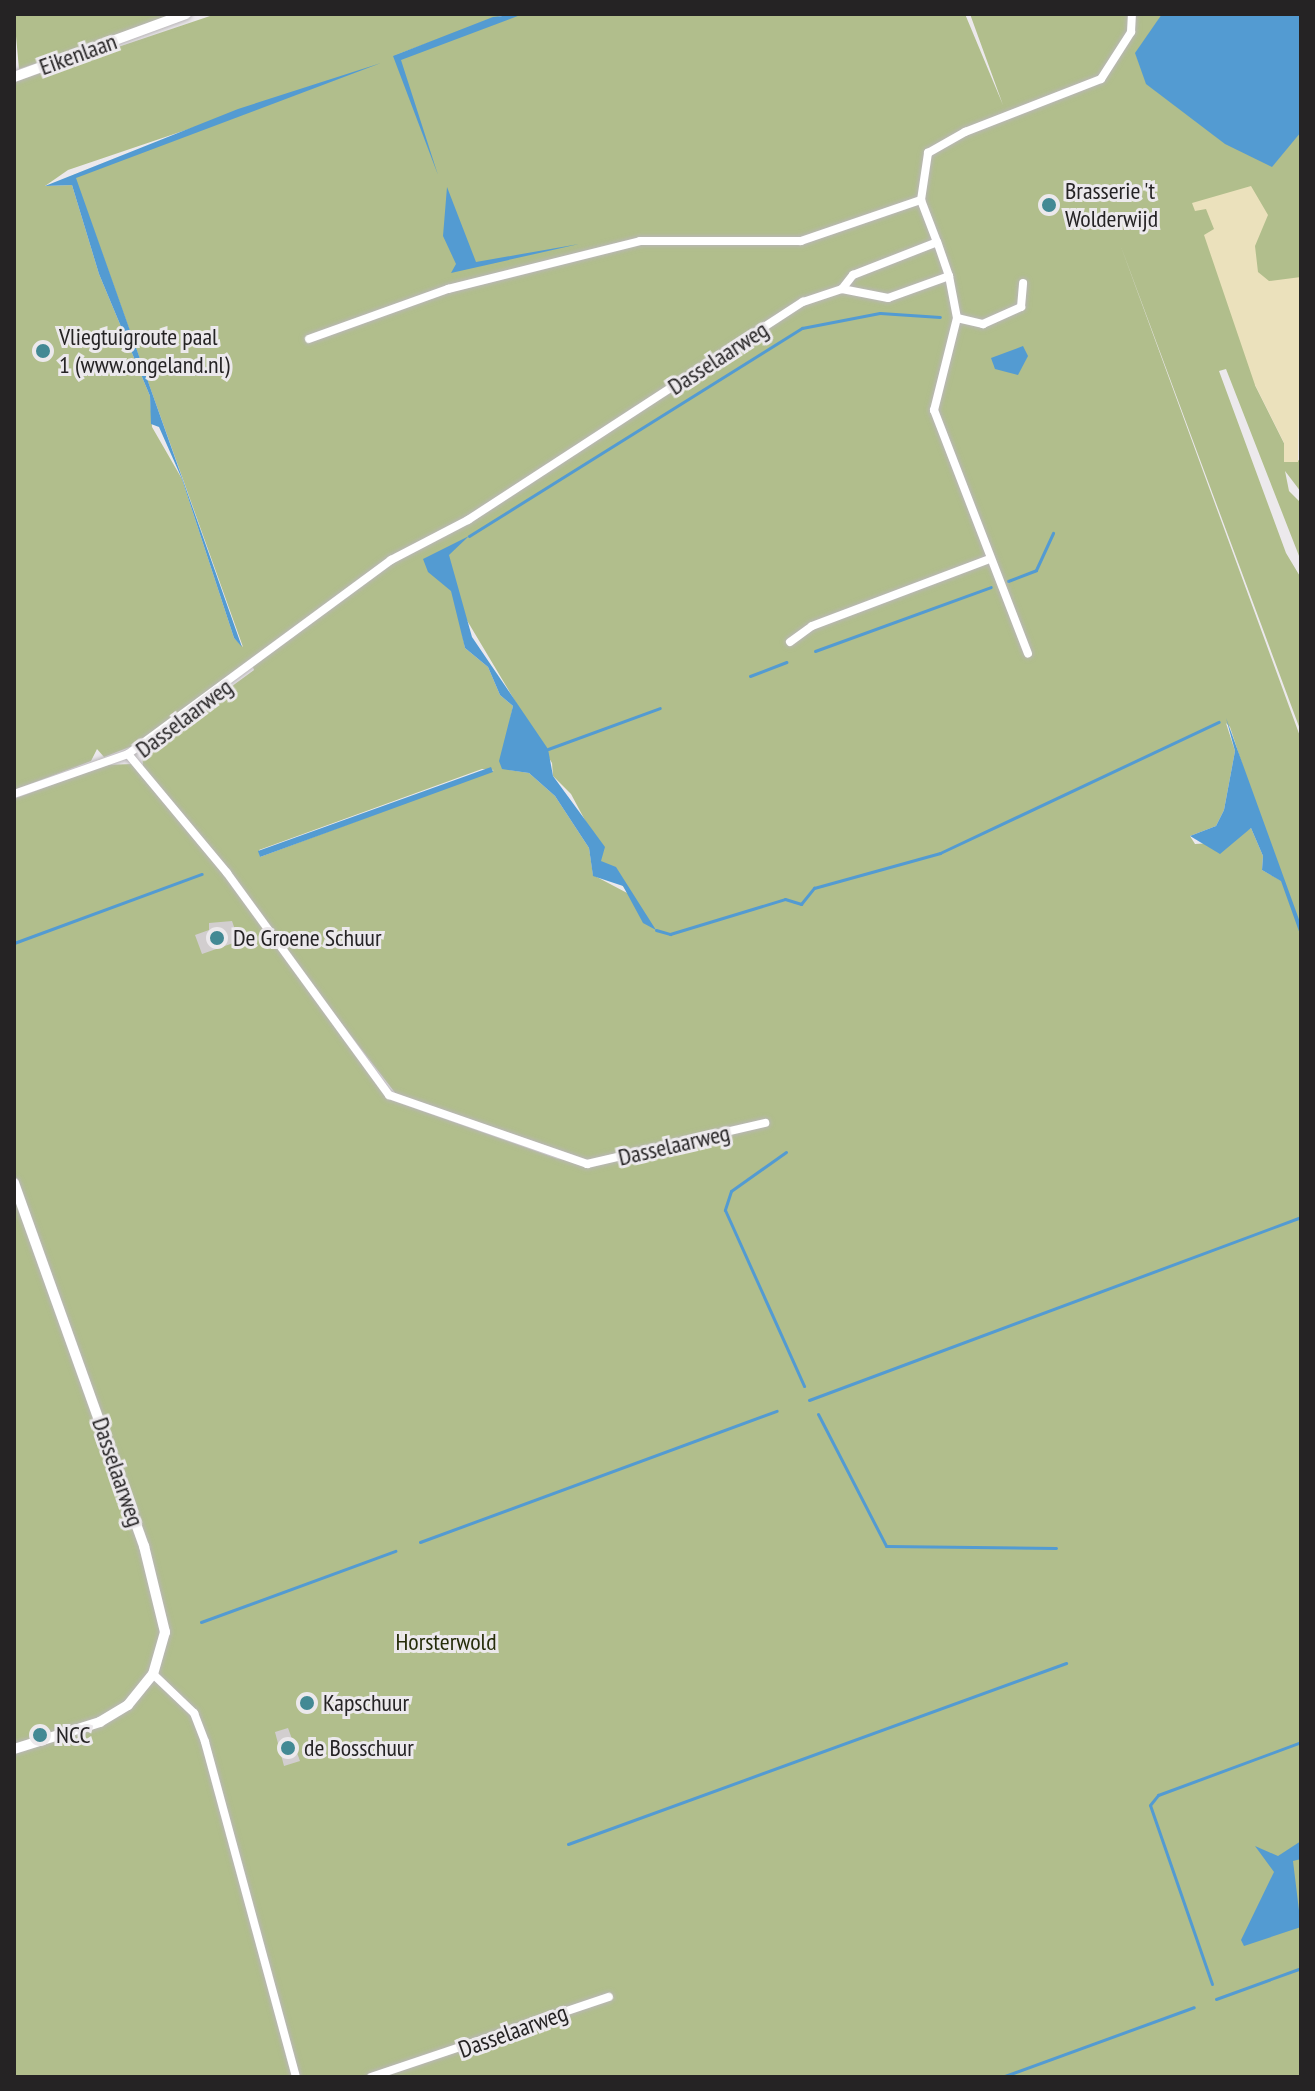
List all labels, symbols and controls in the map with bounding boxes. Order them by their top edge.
street label: Eikenlaan [35,27,121,81]
place label: Brasserie 't Wolderwijd [1065,177,1158,233]
marker: Brasserie 't Wolderwijd [1040,196,1058,214]
street label: Dasselaarweg [662,315,774,401]
place label: Vliegtuigroute paal 1 (www.ongeland.nl) [59,323,230,379]
marker: Vliegtuigroute paal 1 (www.ongeland.nl) [34,342,52,360]
street label: Dasselaarweg [130,672,238,764]
place label: De Groene Schuur [233,924,382,952]
marker: De Groene Schuur [208,929,226,947]
street label: Dasselaarweg [615,1118,733,1172]
street label: Dasselaarweg [86,1414,150,1530]
park label: Horsterwold [395,1628,497,1656]
place label: Kapschuur [323,1689,409,1717]
marker: Kapschuur [298,1694,316,1712]
place label: NCC [56,1721,90,1749]
marker: NCC [31,1726,49,1744]
place label: de Bosschuur [304,1734,414,1762]
marker: de Bosschuur [279,1739,297,1757]
street label: Dasselaarweg [455,1998,571,2064]

